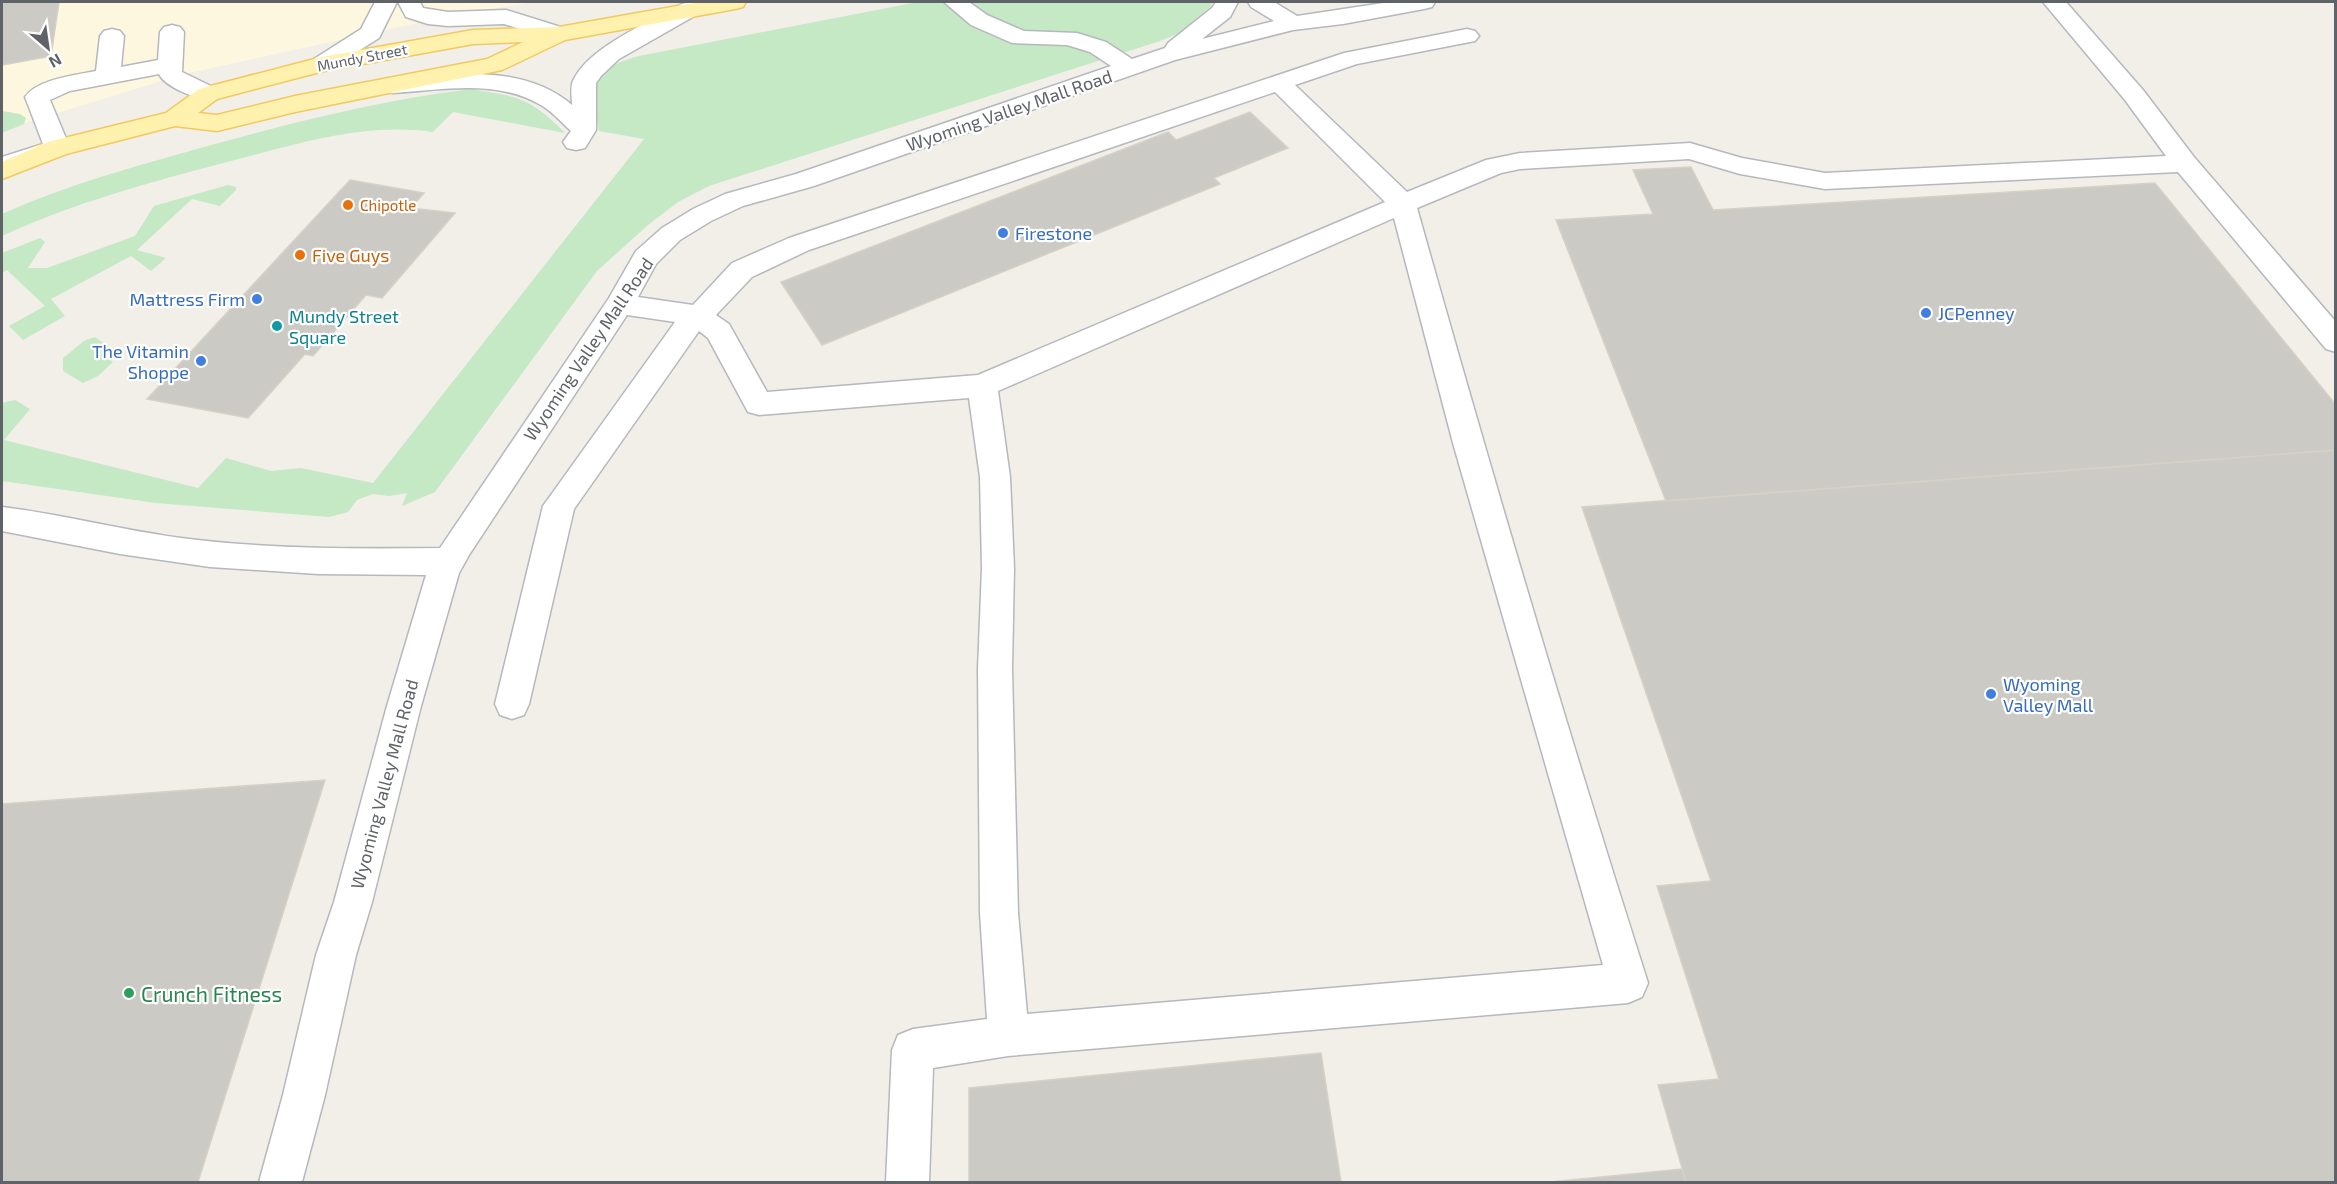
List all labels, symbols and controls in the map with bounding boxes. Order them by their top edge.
north arrow [18,18,78,78]
street label: Mundy Street [315,39,409,75]
text: N [46,50,65,73]
street label: Wyoming Valley Mall Road [903,64,1115,156]
place label: Chipotle [360,196,416,214]
marker: Chipotle [341,198,355,212]
place label: Firestone [1015,222,1092,244]
marker: Firestone [996,226,1010,240]
place label: Five Guys [312,244,390,266]
marker: Five Guys [293,248,307,262]
street label: Wyoming Valley Mall Road [518,253,658,445]
place label: Mattress Firm [130,288,245,310]
marker: Mattress Firm [250,292,264,306]
place label: JCPenney [1938,302,2015,324]
place label: Mundy Street Square [289,305,399,348]
marker: JCPenney [1919,306,1933,320]
marker: Mundy Street Square [270,319,284,333]
place label: The Vitamin Shoppe [92,340,189,383]
marker: The Vitamin Shoppe [194,354,208,368]
place label: Wyoming Valley Mall [2003,673,2094,716]
street label: Wyoming Valley Mall Road [345,677,423,891]
marker: Wyoming Valley Mall [1984,687,1998,701]
place label: Crunch Fitness [141,981,282,1006]
marker: Crunch Fitness [122,986,136,1000]

